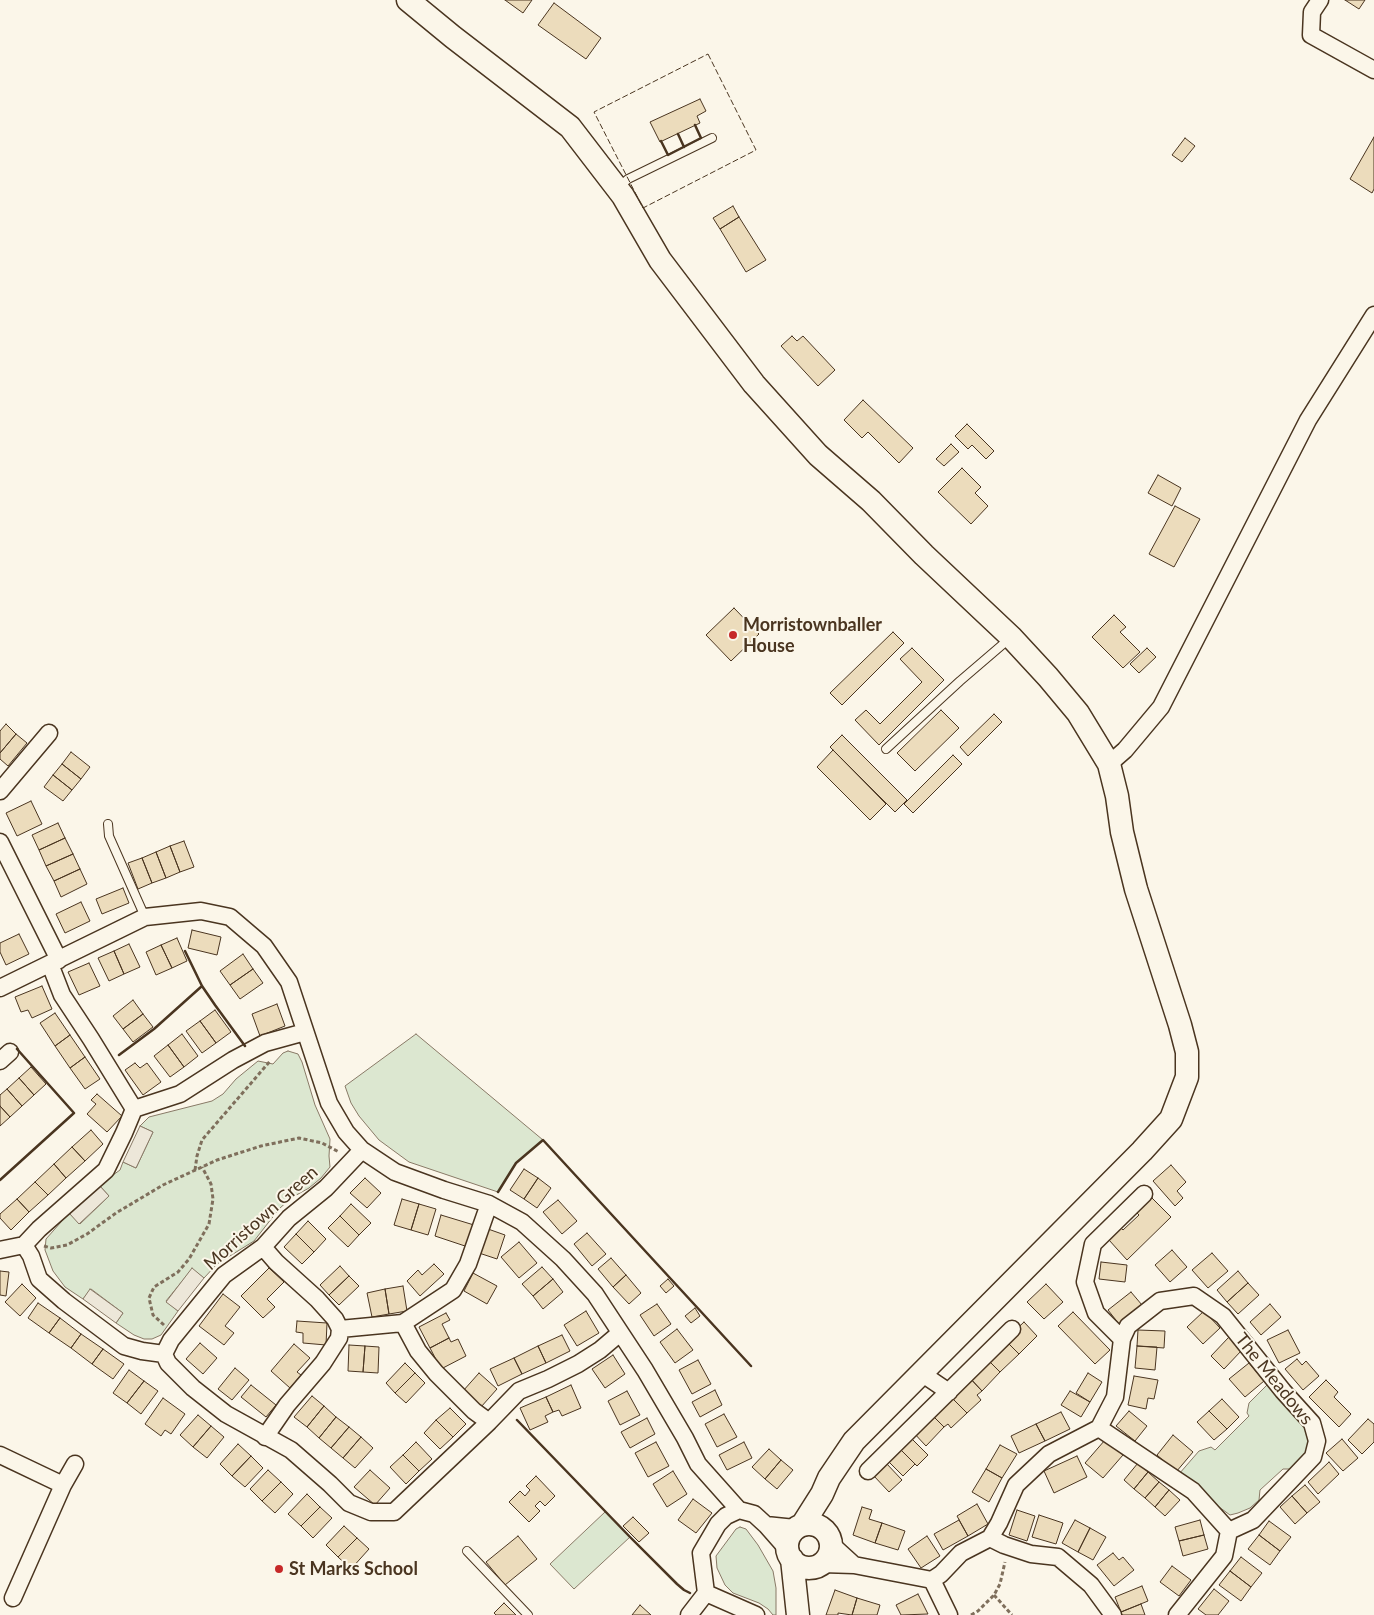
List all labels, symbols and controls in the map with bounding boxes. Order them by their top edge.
place label: Morristownballer House [743,614,882,656]
marker: Morristownballer House [727,629,739,641]
street label: Morristown Green [200,1161,322,1275]
street label: The Meadows [1231,1329,1317,1429]
place label: St Marks School [289,1558,418,1580]
marker: St Marks School [273,1563,285,1575]

